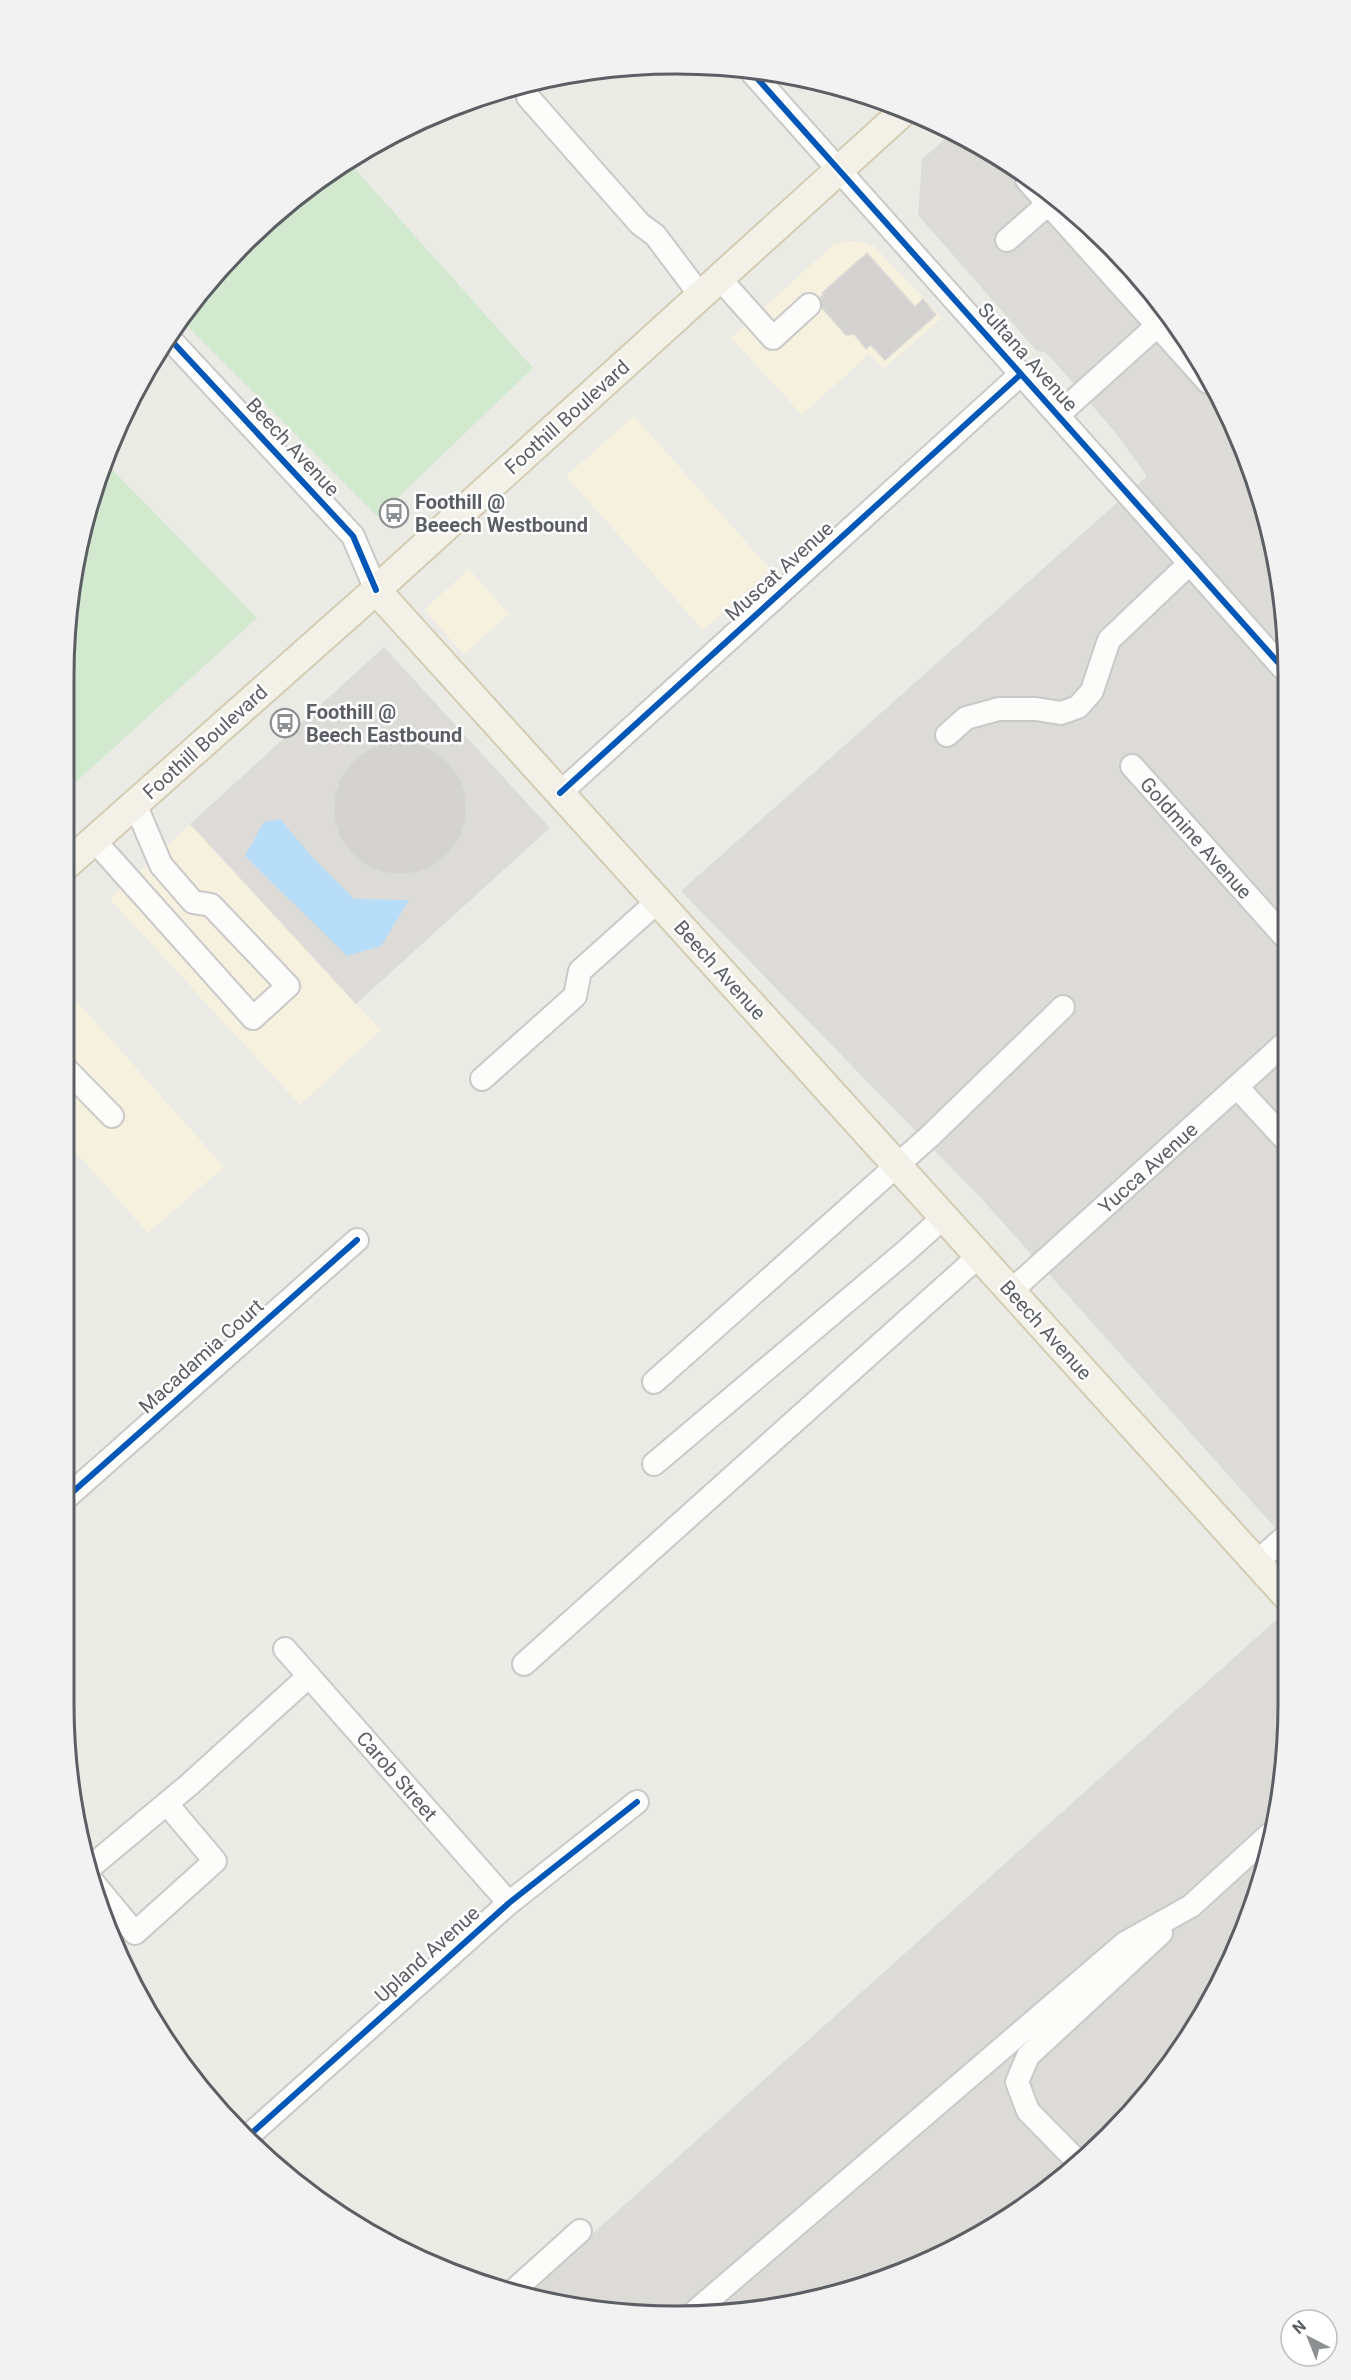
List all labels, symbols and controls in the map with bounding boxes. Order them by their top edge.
street label: Sultana Avenue [973,298,1083,416]
street label: Foothill Boulevard [500,355,634,479]
street label: Beech Avenue [241,393,345,501]
place label: Foothill @ Beeech Westbound [415,490,588,537]
bus stop icon: Foothill @ Beeech Westbound [378,497,410,529]
street label: Muscat Avenue [720,516,838,626]
street label: Foothill Boulevard [138,680,272,804]
place label: Foothill @ Beech Eastbound [306,700,462,747]
bus stop icon: Foothill @ Beech Eastbound [269,707,301,739]
street label: Goldmine Avenue [1135,772,1257,904]
street label: Beech Avenue [669,915,771,1025]
street label: Yucca Avenue [1094,1117,1202,1219]
street label: Beech Avenue [995,1275,1097,1385]
street label: Macadamia Court [134,1294,268,1418]
street label: Carob Street [352,1726,442,1826]
street label: Upland Avenue [370,1901,484,2007]
north arrow [1279,2308,1339,2368]
text: N [1289,2316,1310,2338]

